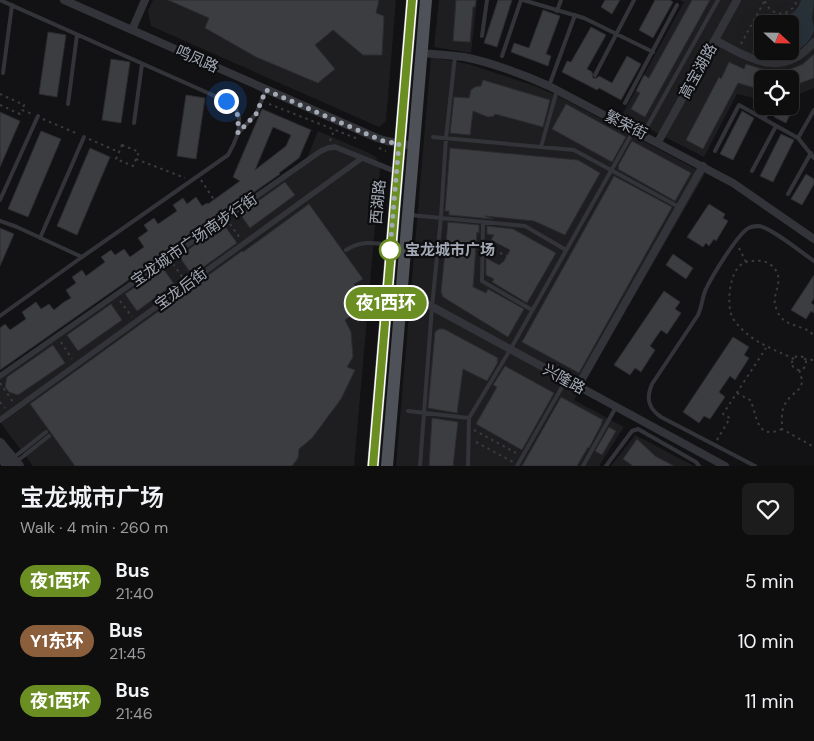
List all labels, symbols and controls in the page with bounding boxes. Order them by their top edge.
north arrow [754,15,799,60]
map controls [754,15,799,115]
street label: 高宝湖路 [675,40,721,102]
street label: 鸣凤路 [172,41,222,77]
button: locate [754,70,799,115]
your location [214,89,239,114]
street label: 繁荣街 [601,106,651,144]
street label: 西湖路 [366,179,390,225]
street label: 宝龙城市广场南步行街 [127,189,261,291]
marker: 宝龙城市广场 [379,239,401,261]
place label: 宝龙城市广场 [405,240,495,260]
street label: 宝龙后街 [151,263,211,315]
line badge: 夜1西环 [351,287,421,319]
text: 夜1西环 [356,291,416,315]
street label: 兴隆路 [539,359,589,399]
text: 宝龙城市广场 [20,482,164,513]
button: heart [742,483,794,535]
text: Walk · 4 min · 260 m [20,517,168,538]
text: Bus [116,558,150,583]
text: 夜1西环 [30,569,91,593]
text: 5 min [745,569,794,594]
text: 21:40 [116,583,154,604]
text: Bus [109,618,143,643]
text: Y1东环 [30,629,84,653]
text: 10 min [738,629,794,654]
text: 21:45 [109,643,146,664]
text: Bus [116,678,150,703]
text: 夜1西环 [30,689,91,713]
text: 11 min [745,689,794,714]
text: 21:46 [116,703,153,724]

